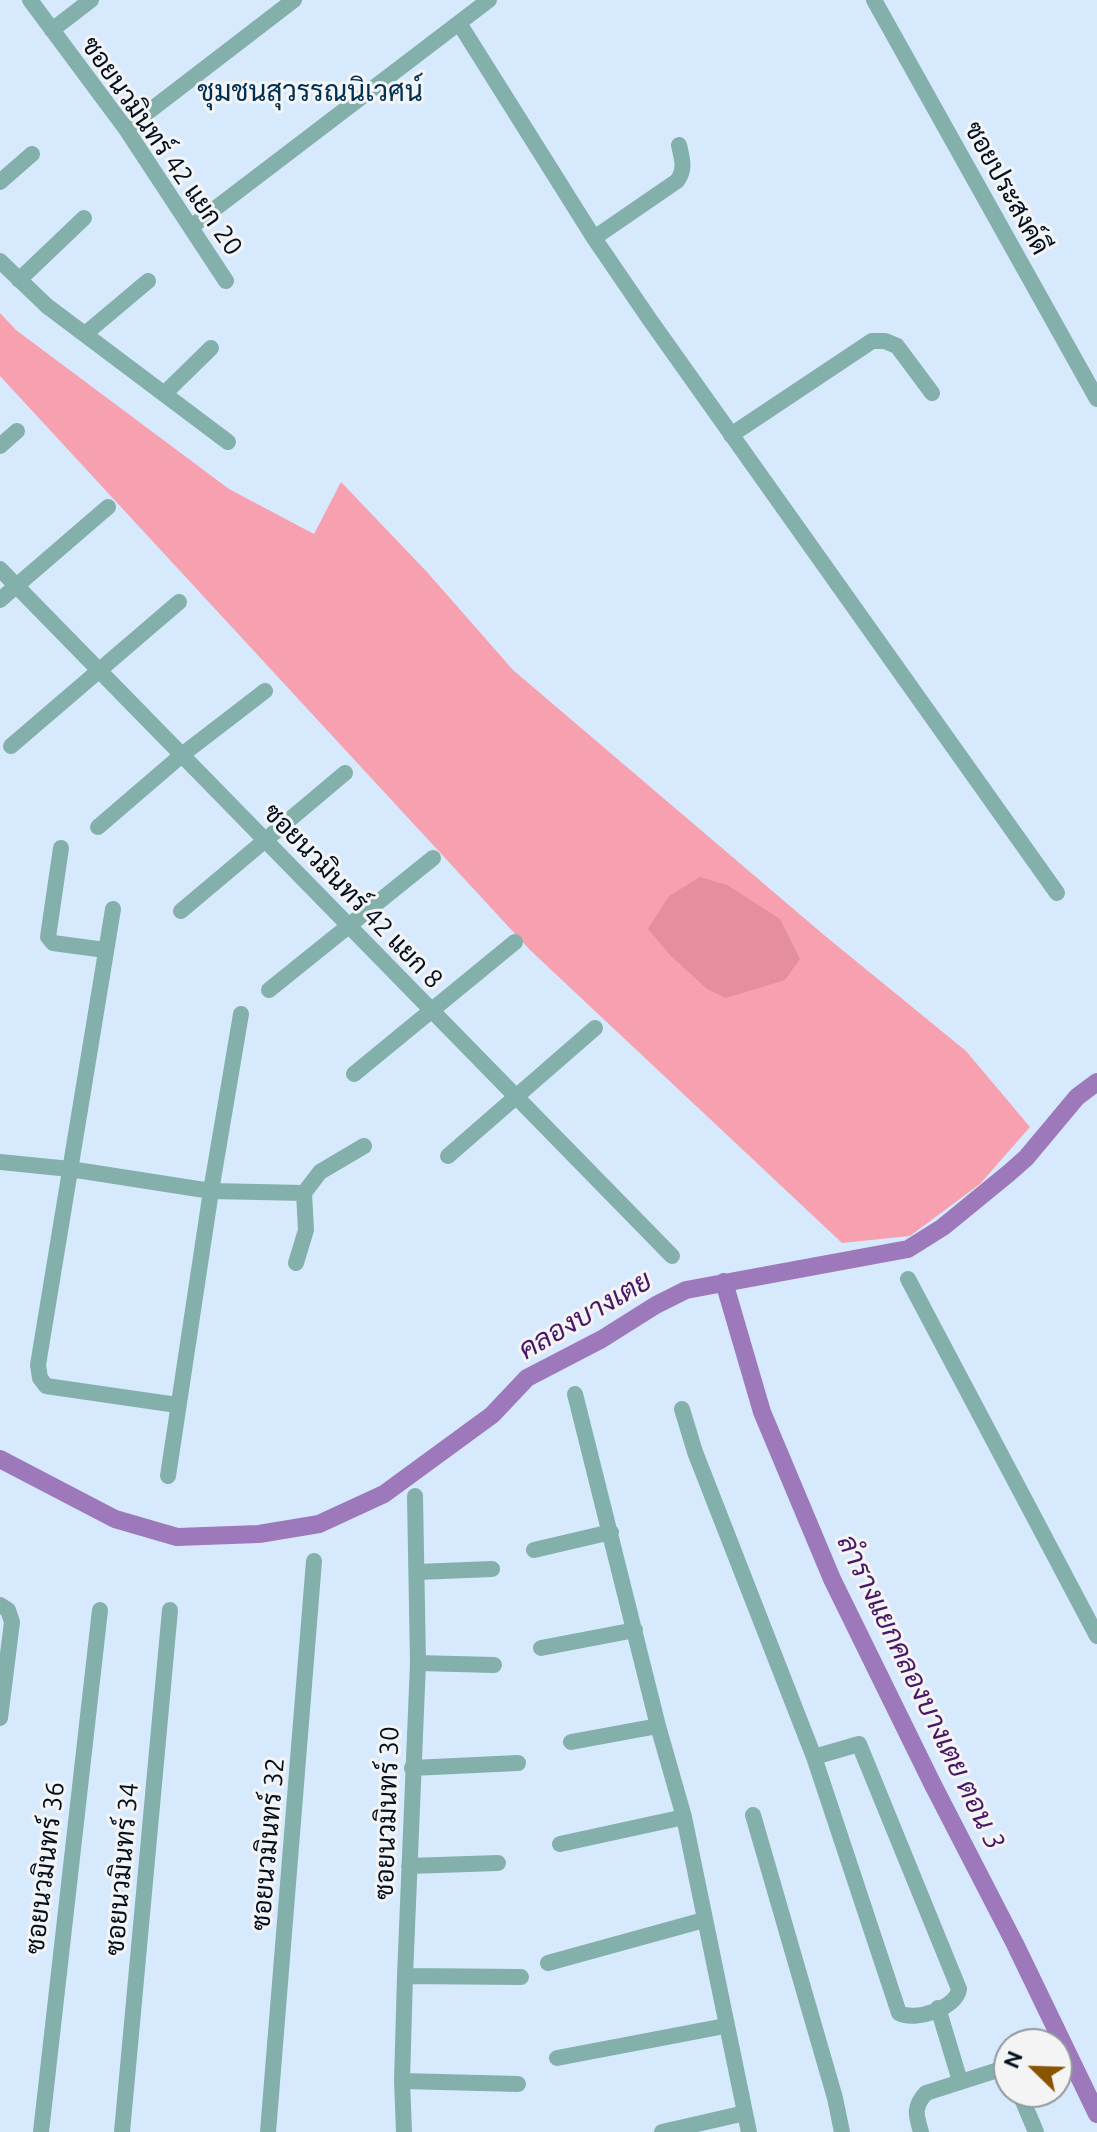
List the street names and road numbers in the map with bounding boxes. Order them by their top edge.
street label: ซอยนวมินทร์ 42 แยก 20 [75,31,249,261]
street label: ซอยประสงค์ดี [958,116,1056,260]
street label: ซอยนวมินทร์ 42 แยก 8 [257,797,449,995]
street label: ซอยนวมินทร์ 30 [368,1726,406,1900]
street label: ซอยนวมินทร์ 32 [245,1756,291,1932]
street label: ซอยนวมินทร์ 36 [19,1780,71,1956]
street label: ซอยนวมินทร์ 34 [99,1781,145,1957]

